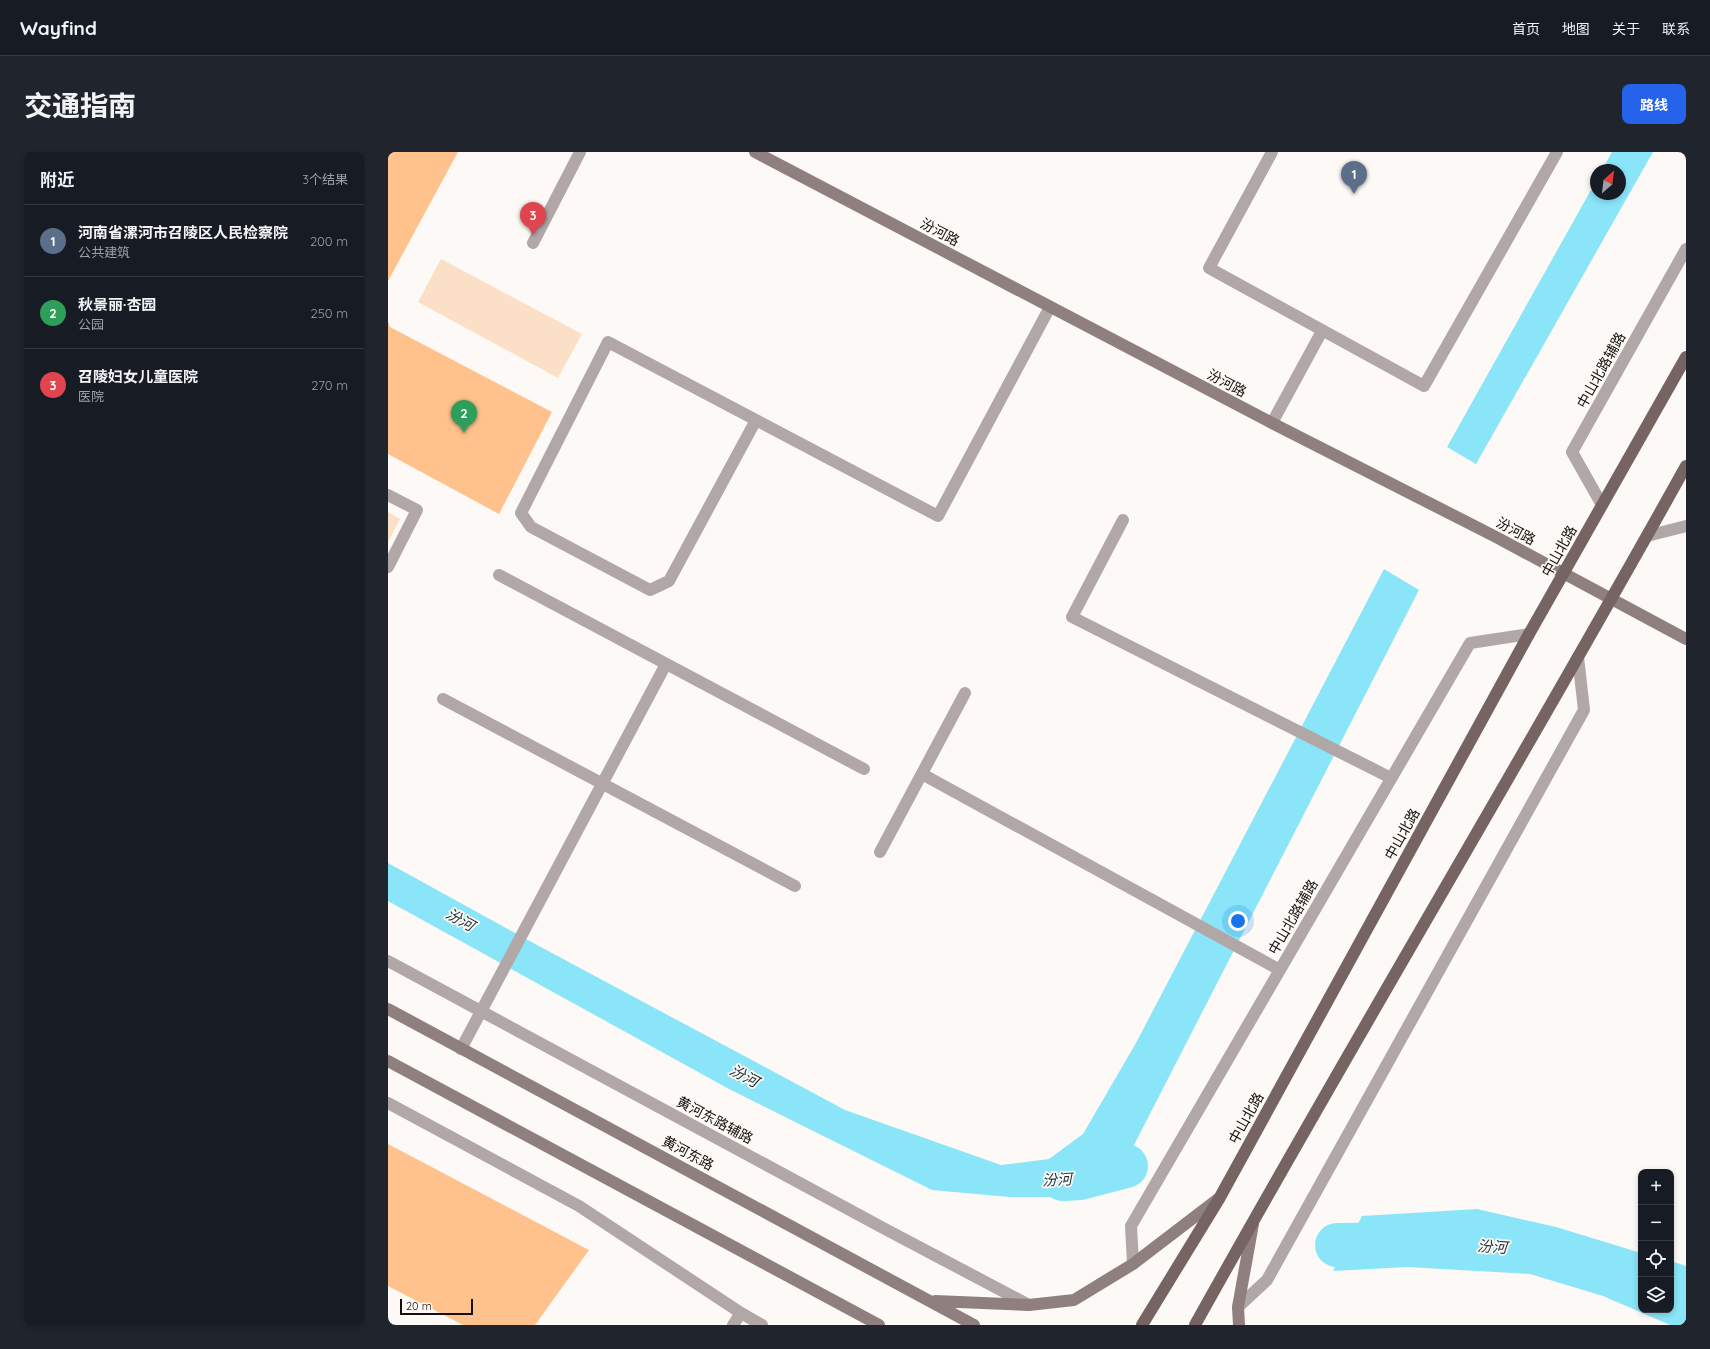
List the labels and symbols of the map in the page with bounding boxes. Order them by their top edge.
pin: 1 [1341,161,1367,194]
north arrow [1590,164,1626,200]
pin: 3 [520,202,546,235]
street label: 汾河路 [917,214,963,250]
street label: 中山北路辅路 [1573,329,1629,411]
street label: 汾河路 [1204,365,1250,401]
pin: 2 [451,400,477,433]
street label: 汾河路 [1493,513,1539,549]
street label: 中山北路 [1538,522,1580,580]
street label: 中山北路 [1381,805,1423,863]
street label: 中山北路辅路 [1264,876,1322,958]
water label: 汾河 [443,904,481,937]
your location [1228,911,1248,931]
water label: 汾河 [727,1060,765,1092]
street label: 中山北路 [1225,1089,1267,1147]
street label: 黄河东路辅路 [674,1092,756,1148]
street label: 黄河东路 [659,1132,717,1174]
water label: 汾河 [1041,1169,1075,1190]
water label: 汾河 [1476,1236,1511,1257]
scale bar [400,1297,473,1316]

